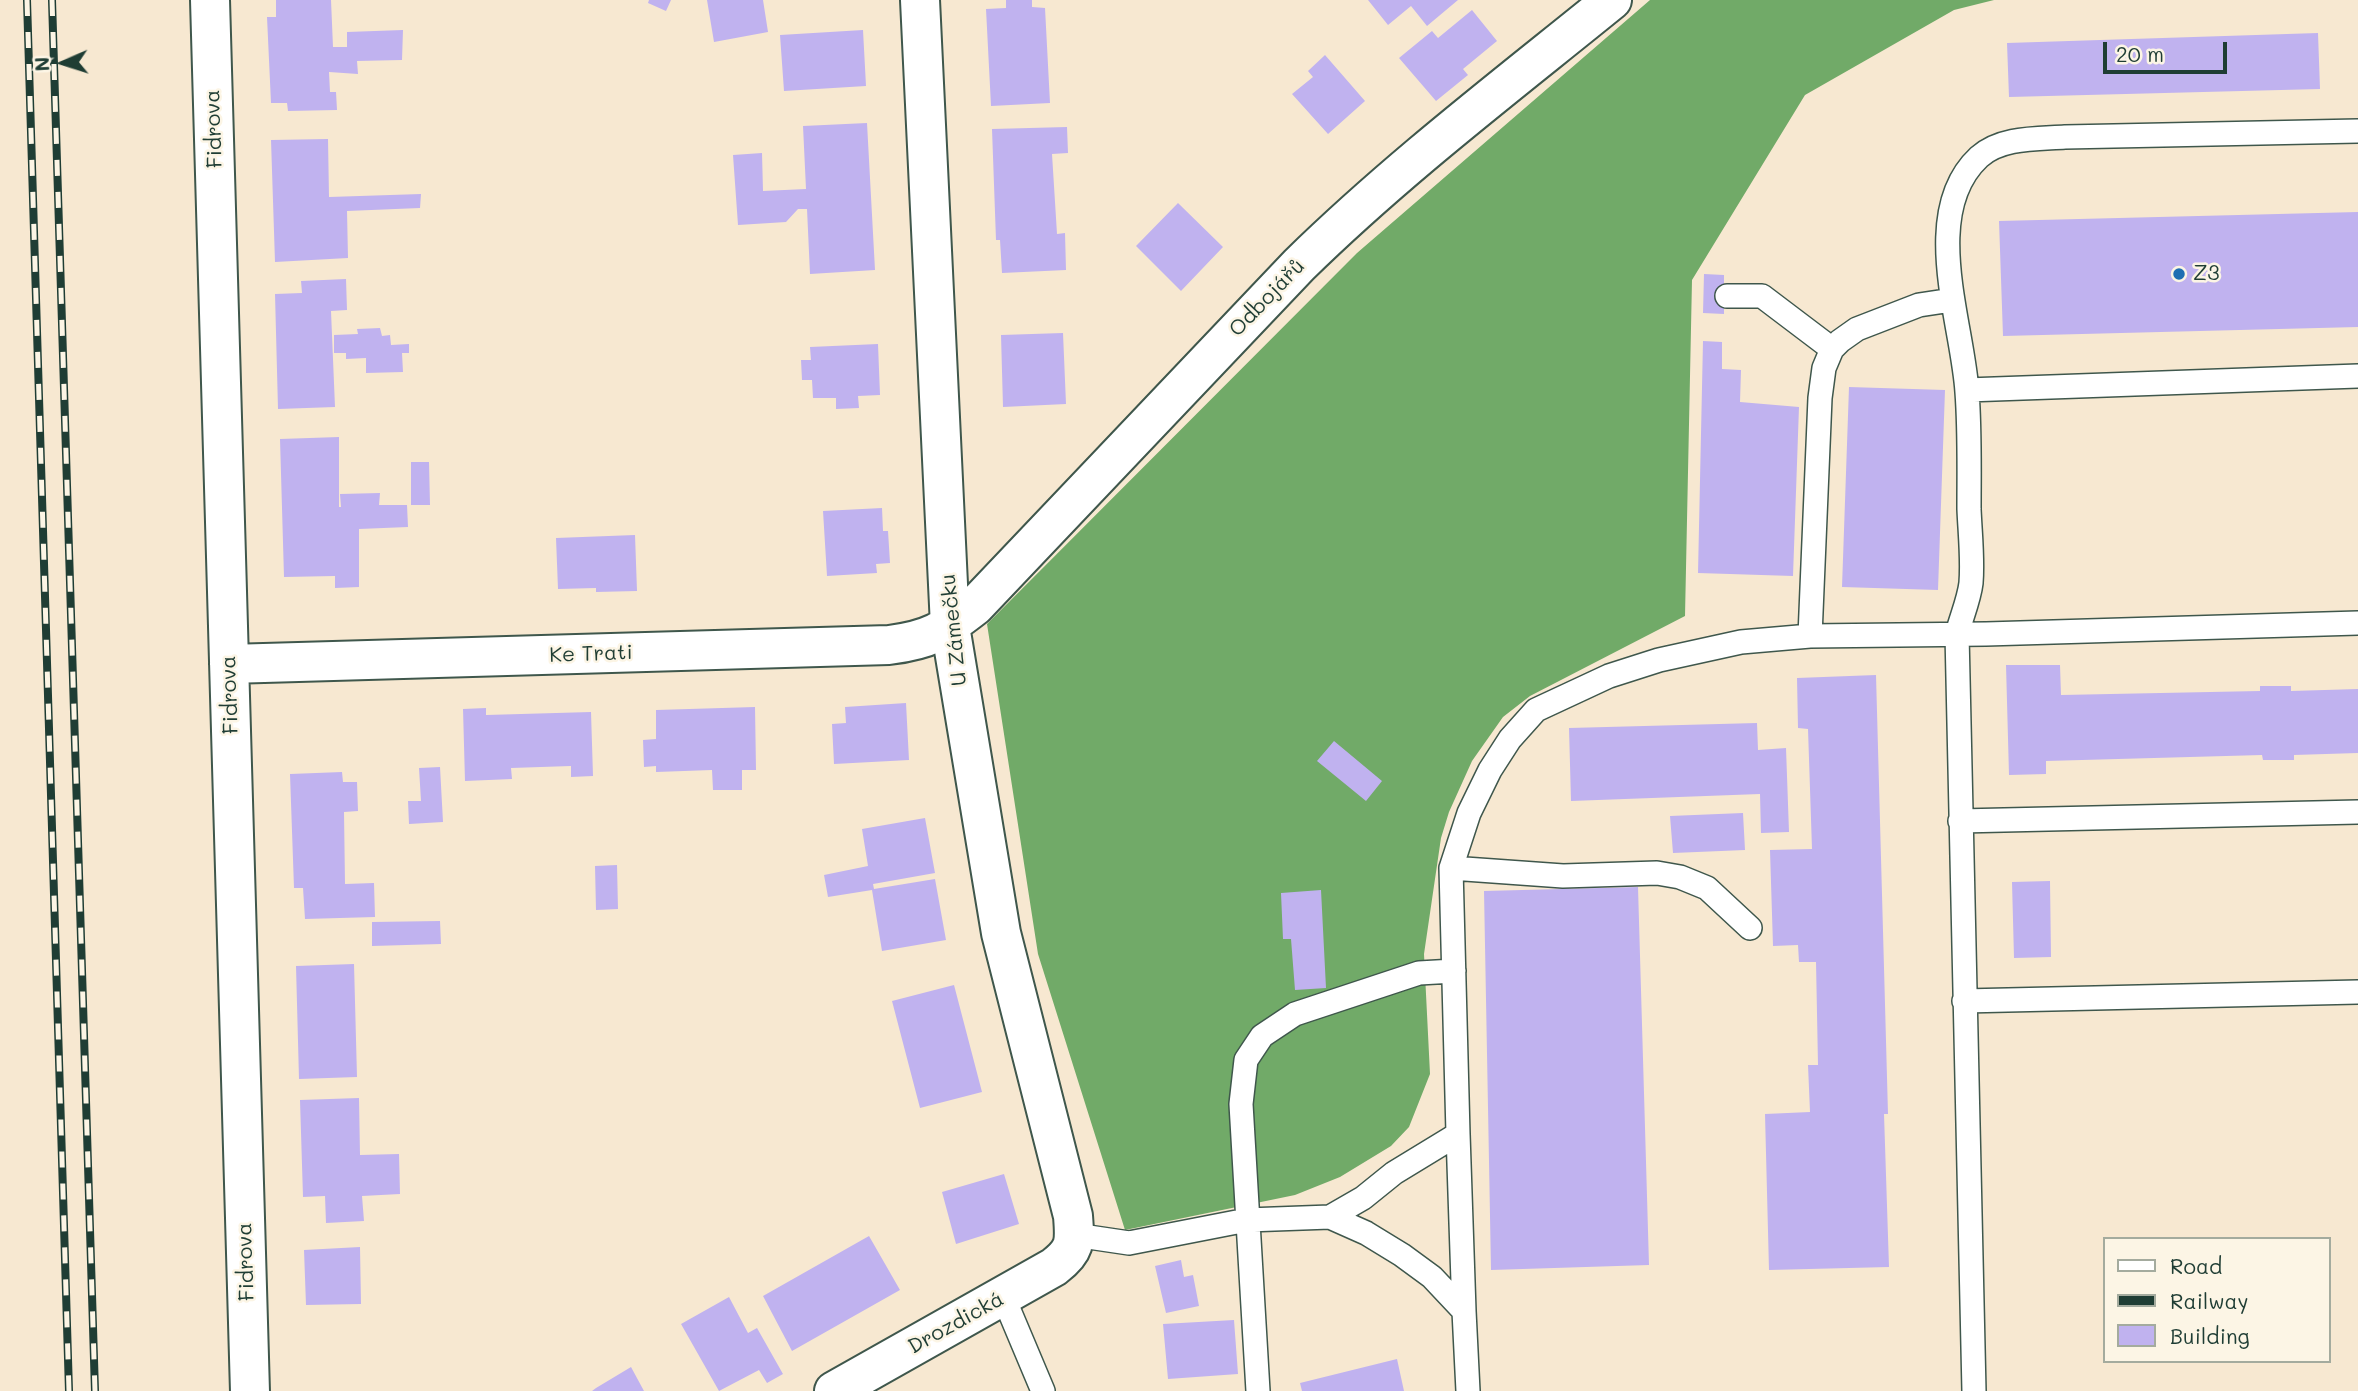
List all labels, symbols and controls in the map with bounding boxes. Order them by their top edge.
north arrow [28,28,98,98]
scale bar [2106,28,2230,72]
text: 20 m [2116,40,2164,67]
text: N [29,56,54,72]
street label: Fidrova [200,89,228,169]
street label: Odbojářů [1224,254,1310,342]
place label: Z3 [2193,261,2219,287]
marker: Z3 [2171,266,2187,282]
street label: U Zámečku [936,573,972,687]
street label: Ke Trati [549,640,633,668]
street label: Fidrova [216,655,244,735]
street label: Fidrova [232,1222,260,1302]
legend [2102,1237,2330,1363]
text: Road [2170,1252,2222,1279]
street label: Drozdická [904,1286,1008,1360]
text: Railway [2170,1287,2249,1314]
text: Building [2170,1322,2250,1349]

